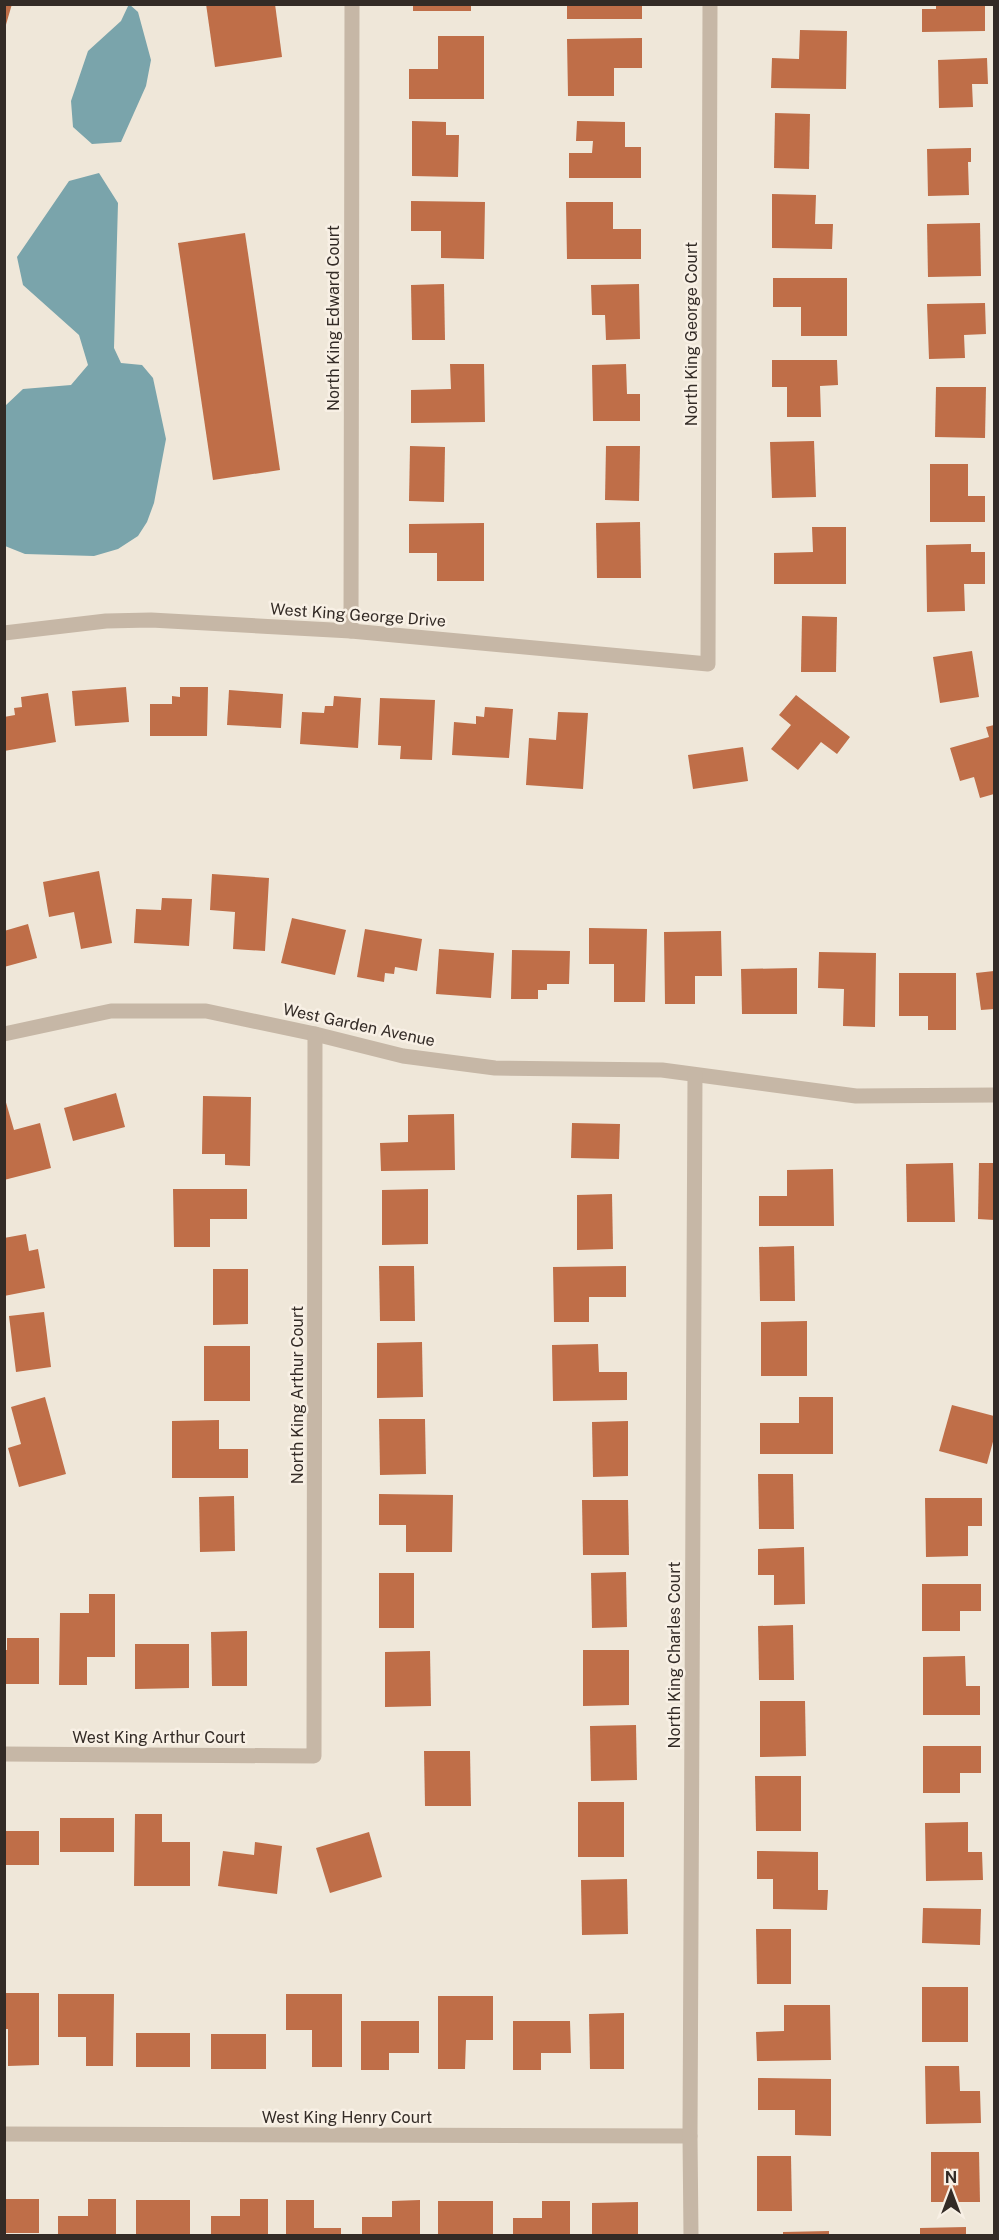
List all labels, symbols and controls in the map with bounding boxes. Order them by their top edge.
street label: North King Edward Court [324,225,343,411]
street label: North King George Court [682,242,701,426]
street label: West King George Drive [269,599,447,631]
street label: West Garden Avenue [281,1000,437,1050]
street label: North King Arthur Court [288,1306,307,1484]
street label: North King Charles Court [665,1562,684,1748]
street label: West King Arthur Court [72,1728,246,1747]
street label: West King Henry Court [262,2108,432,2127]
north arrow [921,2162,981,2222]
text: N [945,2168,957,2187]

